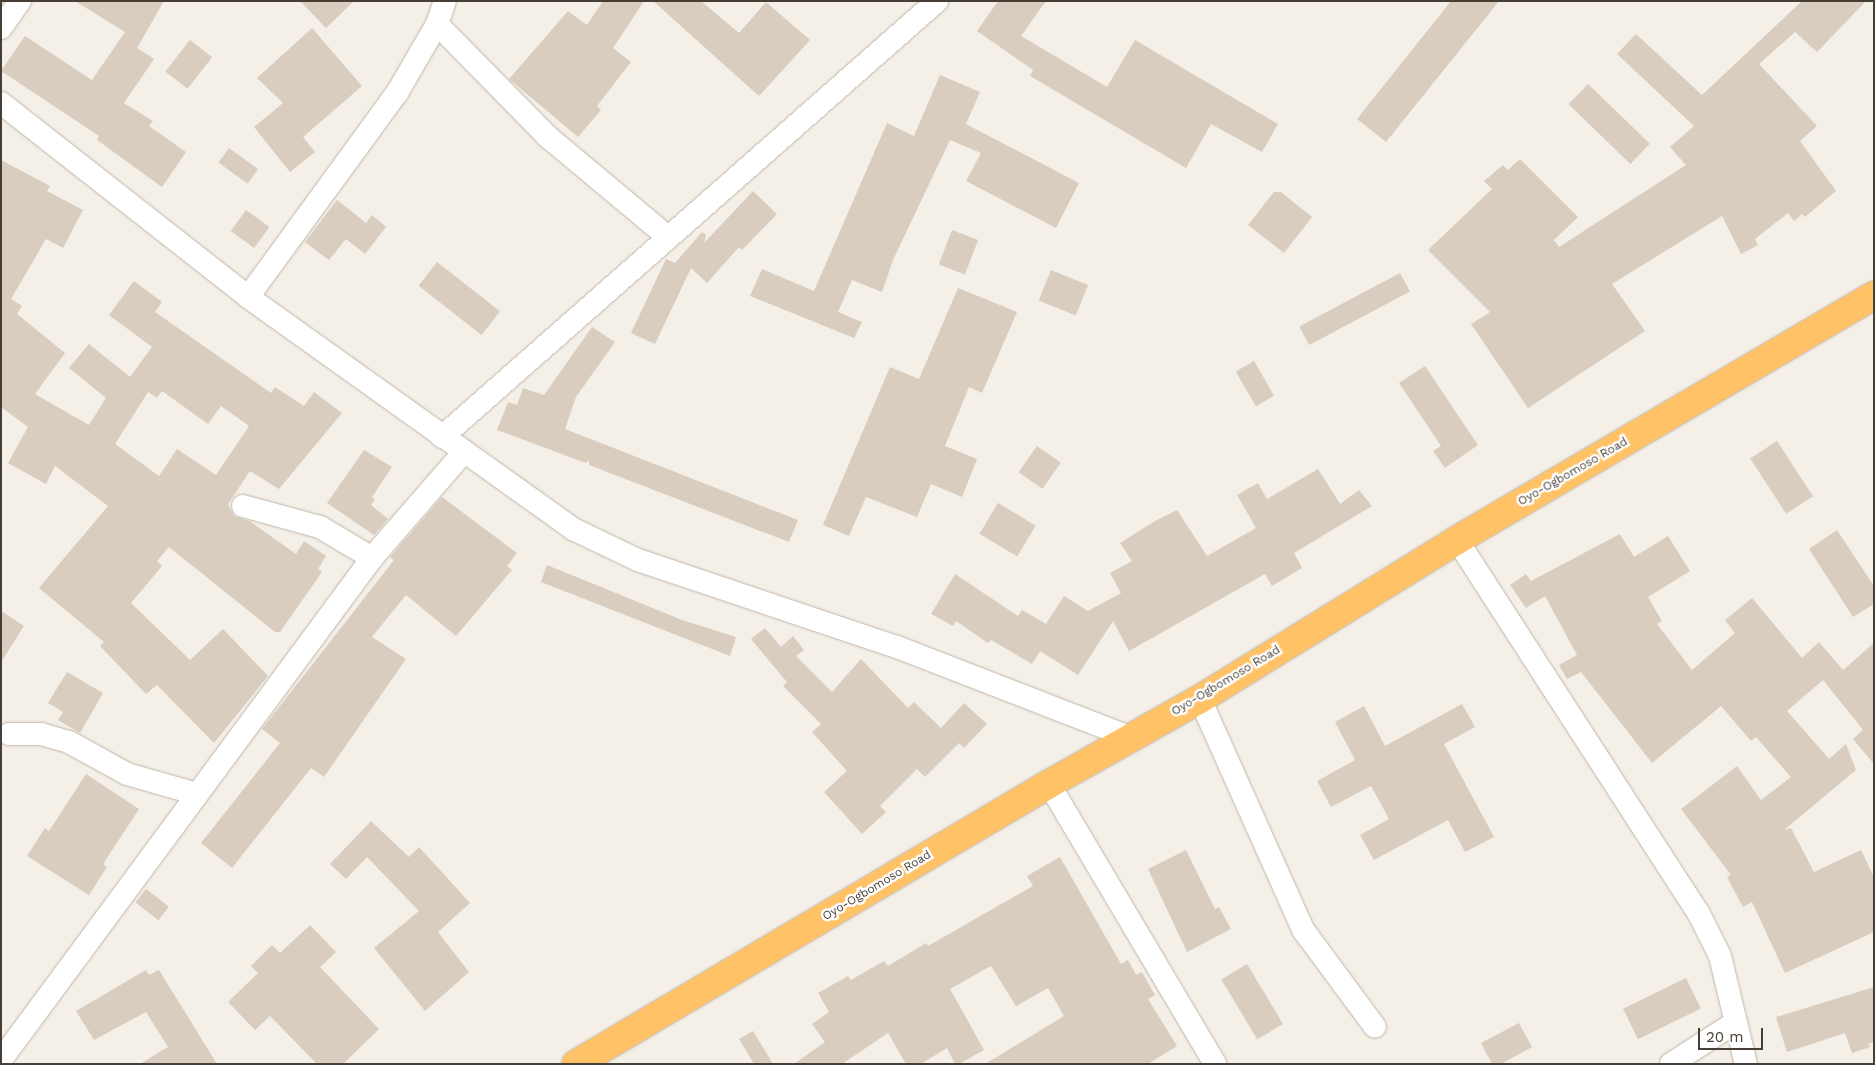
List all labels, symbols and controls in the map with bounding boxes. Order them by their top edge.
street label: Oyo-Ogbomoso Road [1516,435,1630,509]
street label: Oyo-Ogbomoso Road [1169,643,1283,719]
street label: Oyo-Ogbomoso Road [820,848,934,924]
scale bar [1700,1018,1765,1050]
text: 20 m [1706,1028,1744,1046]

